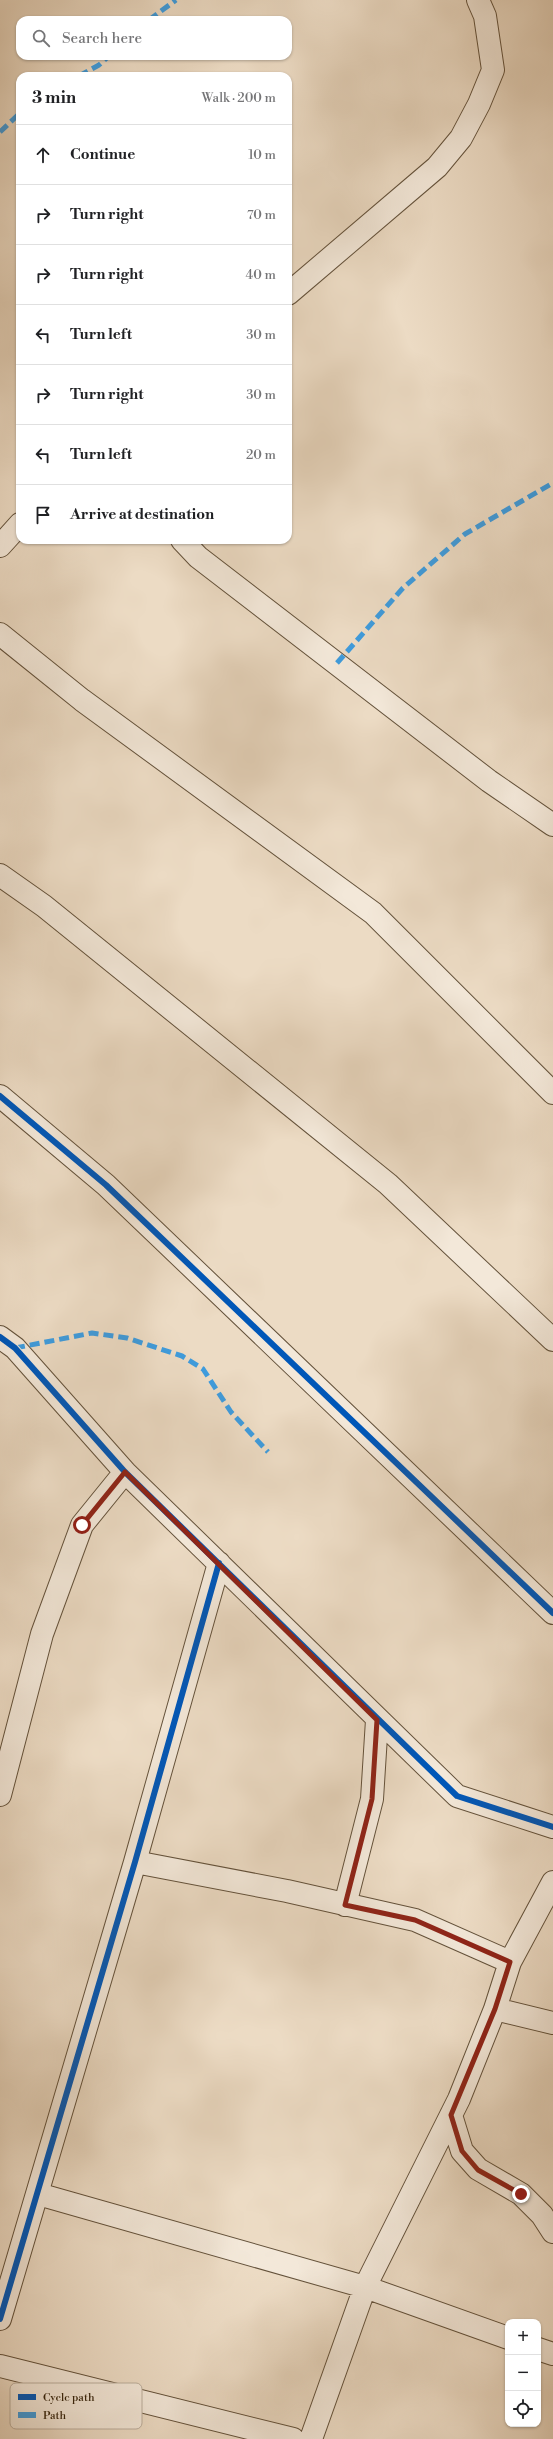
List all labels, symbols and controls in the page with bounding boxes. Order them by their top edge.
search box [16,16,292,60]
icon: search [30,27,52,49]
text: Search here [62,29,142,48]
text: 3 min [32,87,76,109]
text: Walk · 200 m [202,90,276,106]
icon: ahead [32,144,54,166]
text: Continue [70,145,135,164]
text: 10 m [248,147,276,163]
icon: right [32,204,54,226]
text: Turn right [70,205,144,224]
text: 70 m [247,207,276,223]
icon: right [32,264,54,286]
text: Turn right [70,265,144,284]
text: 40 m [246,267,276,283]
icon: left [32,324,54,346]
text: Turn left [70,325,132,344]
text: 30 m [246,327,276,343]
icon: right [32,384,54,406]
text: Turn right [70,385,144,404]
text: 30 m [246,387,276,403]
icon: left [32,444,54,466]
text: Turn left [70,445,132,464]
text: 20 m [246,447,276,463]
icon: arrive [32,504,54,526]
text: Arrive at destination [70,505,214,524]
route start [73,1516,91,1534]
route end [512,2185,530,2203]
map controls [505,2319,541,2427]
button: + [505,2319,541,2355]
button: − [505,2355,541,2391]
legend [10,2383,142,2429]
text: Cycle path [43,2391,95,2405]
button: locate [505,2391,541,2427]
text: Path [43,2409,67,2423]

